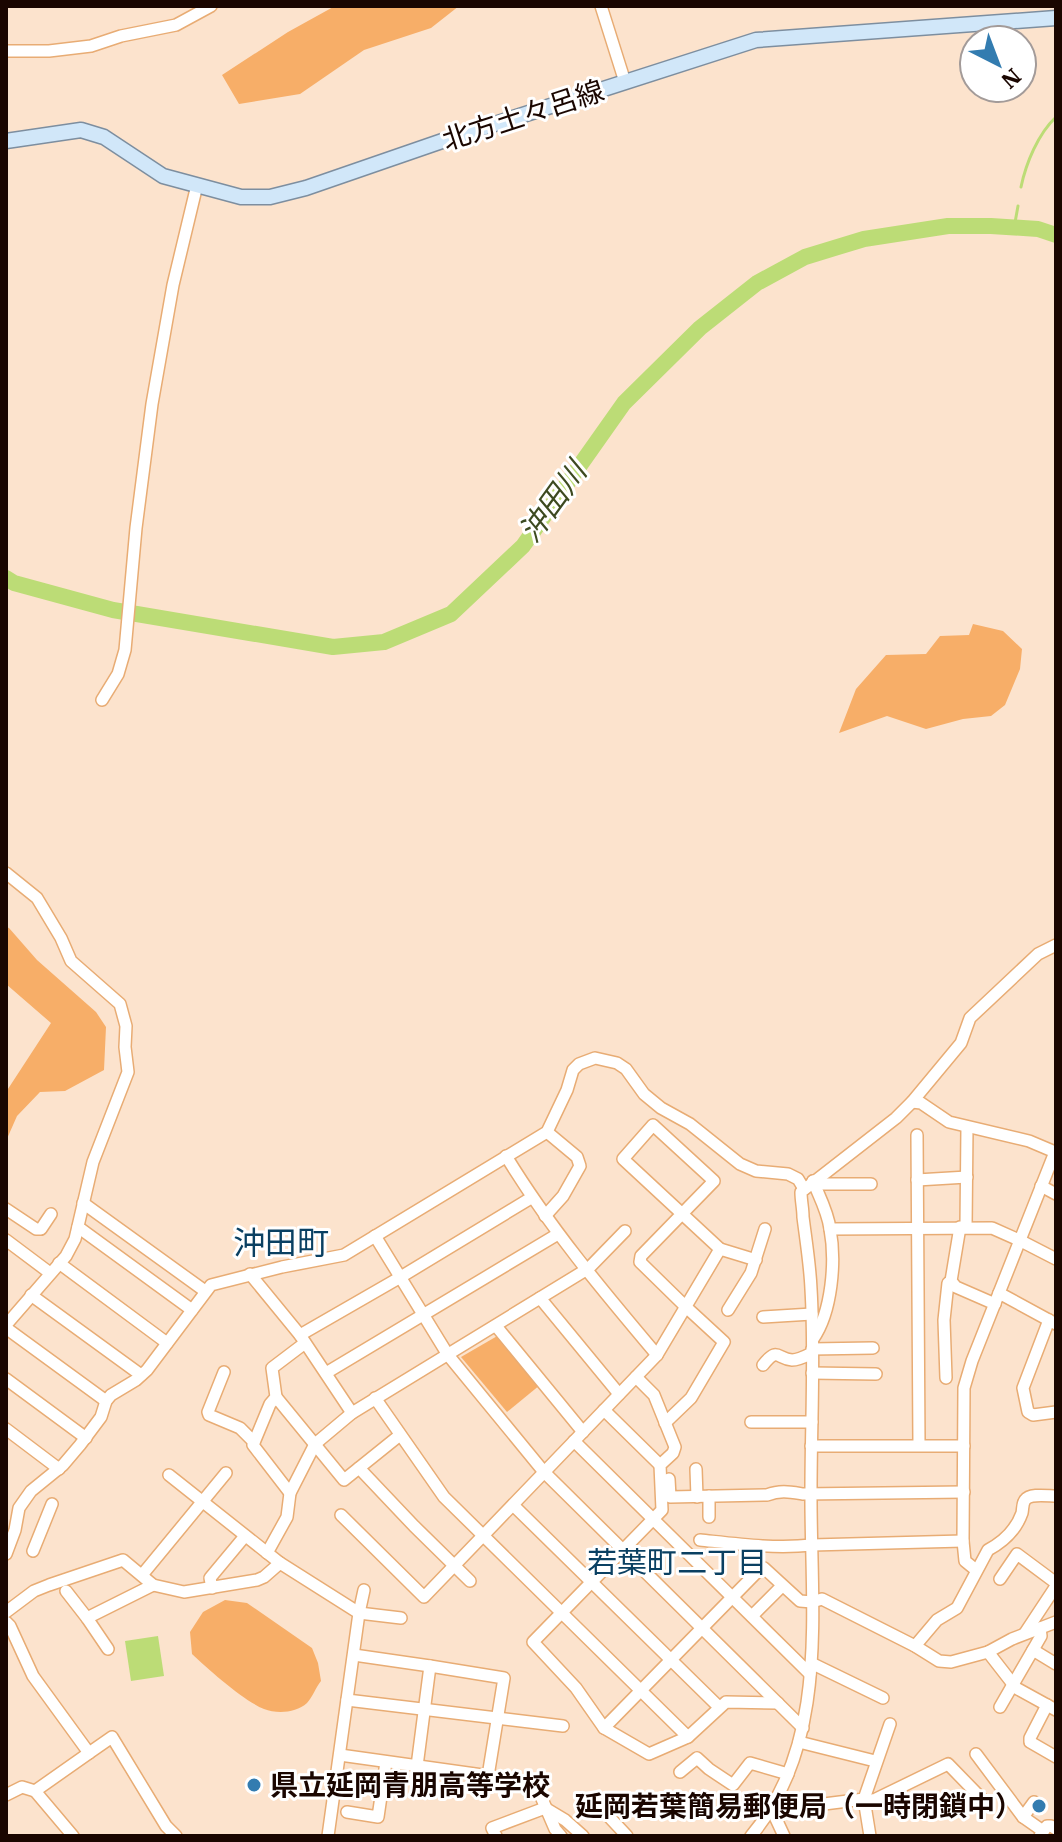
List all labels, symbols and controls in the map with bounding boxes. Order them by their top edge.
north arrow [958,24,1038,104]
text: N [996,63,1028,96]
street label: 北方土々呂線 [437,71,608,158]
water label: 沖田川 [510,451,596,549]
district label: 沖田町 [233,1221,329,1263]
district label: 若葉町二丁目 [587,1542,767,1581]
place label: 県立延岡青朋高等学校 [270,1766,550,1803]
marker: 県立延岡青朋高等学校 [245,1776,263,1794]
place label: 延岡若葉簡易郵便局（一時閉鎖中） [575,1787,1023,1824]
marker: 延岡若葉簡易郵便局（一時閉鎖中） [1030,1797,1048,1815]

